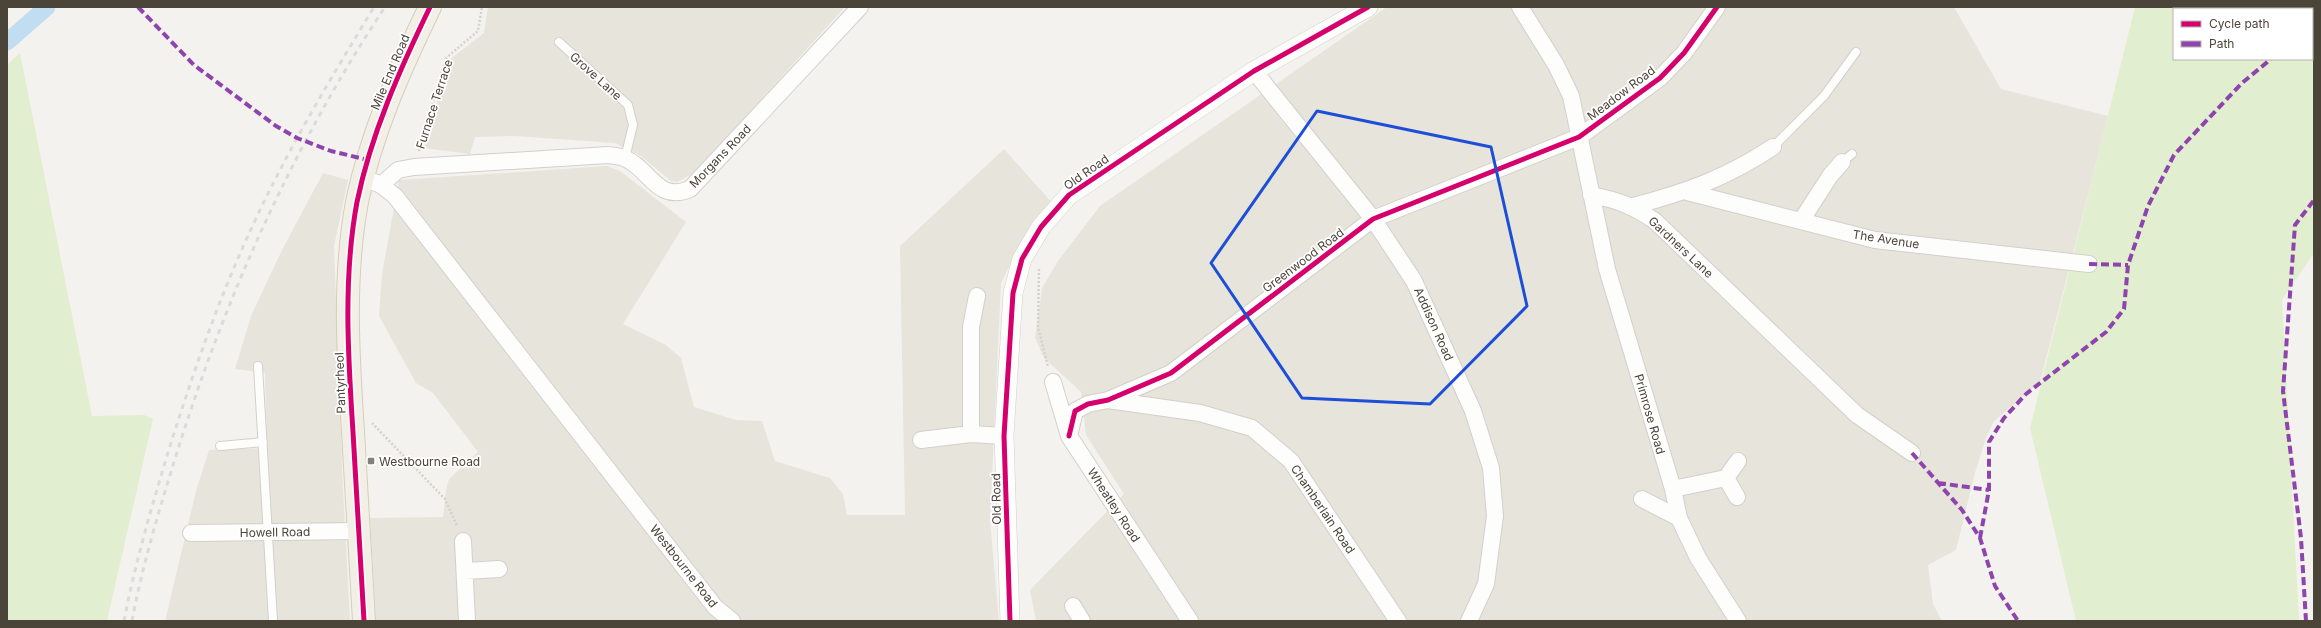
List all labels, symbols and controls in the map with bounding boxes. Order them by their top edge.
legend [2173,8,2313,60]
text: Cycle path [2209,16,2270,31]
street label: Mile End Road [367,32,413,112]
text: Path [2209,36,2234,51]
street label: Grove Lane [567,49,625,103]
street label: Furnace Terrace [412,57,456,151]
street label: Meadow Road [1584,63,1658,123]
street label: Morgans Road [686,121,754,191]
street label: Old Road [1061,151,1111,193]
street label: Gardners Lane [1645,213,1717,281]
street label: Greenwood Road [1259,225,1347,295]
street label: The Avenue [1852,226,1920,252]
street label: Addison Road [1411,285,1457,363]
street label: Pantyrheol [331,352,349,414]
street label: Primrose Road [1631,372,1669,456]
place label: Westbourne Road [379,454,480,469]
marker: Westbourne Road [366,456,376,466]
street label: Chamberlain Road [1288,462,1358,556]
street label: Wheatley Road [1084,465,1144,545]
street label: Old Road [988,473,1004,525]
street label: Westbourne Road [647,521,721,611]
street label: Howell Road [240,524,310,540]

